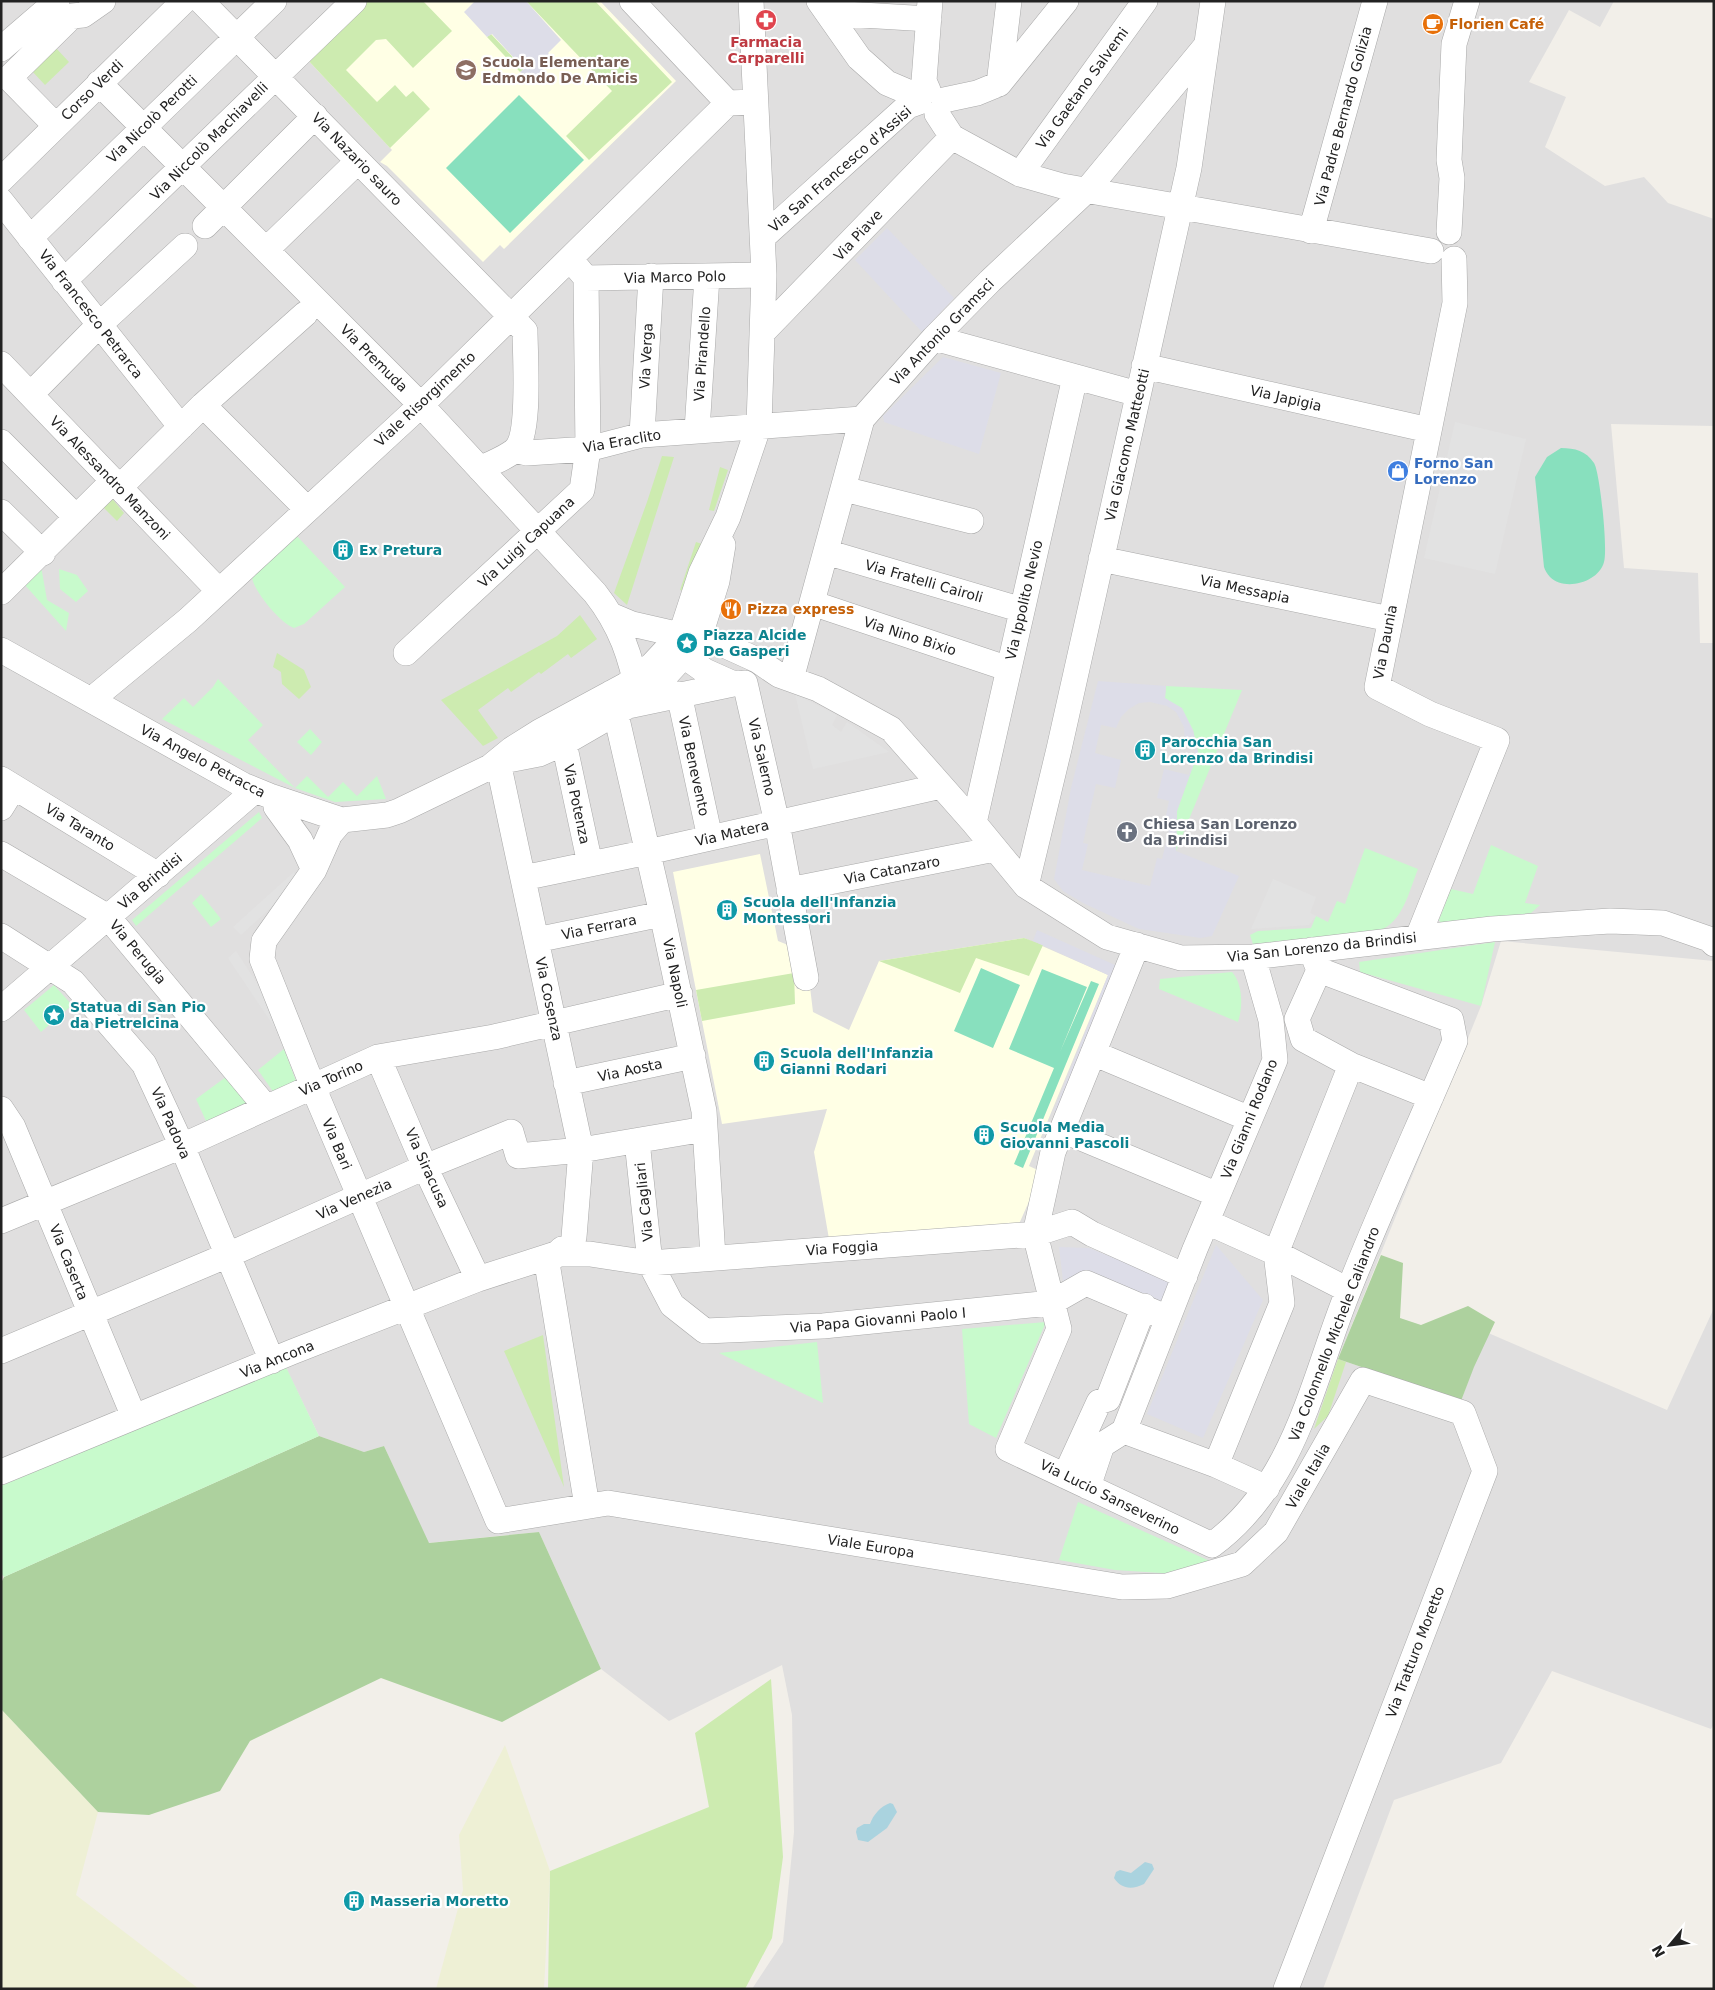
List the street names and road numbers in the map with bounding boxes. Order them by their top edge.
street label: Via Gaetano Salvemi [1033,24,1131,152]
street label: Via Padre Bernardo Golizia [1311,24,1375,208]
street label: Corso Verdi [58,57,126,123]
street label: Via Nicolò Perotti [104,72,200,166]
street label: Via Niccolò Machiavelli [147,79,271,203]
street label: Via San Francesco d'Assisi [766,103,914,235]
street label: Via Nazario sauro [309,109,405,209]
street label: Via Piave [830,206,886,264]
street label: Via Francesco Petrarca [36,246,146,382]
street label: Via Marco Polo [624,268,726,286]
street label: Via Antonio Gramsci [887,275,997,389]
street label: Via Pirandello [691,306,713,402]
street label: Via Premuda [337,321,411,395]
street label: Via Verga [636,322,656,390]
street label: Viale Risorgimento [371,348,479,450]
street label: Via Giacomo Matteotti [1102,367,1152,523]
street label: Via Japigia [1249,382,1323,414]
street label: Via Alessandro Manzoni [47,413,173,543]
street label: Via Eraclito [582,426,662,456]
street label: Via Luigi Capuana [475,493,577,591]
street label: Via Ippolito Nevio [1002,538,1046,662]
street label: Via Fratelli Cairoli [863,557,985,605]
street label: Via Messapia [1199,572,1291,606]
street label: Via Daunia [1370,603,1400,681]
street label: Via Nino Bixio [862,613,958,659]
street label: Via Benevento [676,715,712,817]
street label: Via Salerno [745,717,779,797]
street label: Via Angelo Petracca [138,721,268,801]
street label: Via Potenza [561,762,593,846]
street label: Via Taranto [42,800,118,854]
street label: Via Matera [694,817,770,849]
street label: Via Brindisi [115,850,185,912]
street label: Via Catanzaro [843,853,941,887]
street label: Via Ferrara [560,911,638,943]
street label: Via Perugia [107,917,169,987]
street label: Via San Lorenzo da Brindisi [1226,929,1418,965]
street label: Via Napoli [660,937,690,1009]
street label: Via Cosenza [532,956,566,1042]
street label: Via Aosta [596,1055,664,1085]
street label: Via Torino [297,1057,365,1099]
street label: Via Gianni Rodano [1218,1057,1280,1181]
street label: Via Padova [148,1085,194,1161]
street label: Via Bari [319,1116,355,1172]
street label: Via Siracusa [402,1126,452,1210]
street label: Via Cagliari [632,1162,656,1242]
street label: Via Venezia [314,1175,394,1223]
street label: Via Caserta [47,1222,91,1302]
street label: Via Colonnello Michele Caliandro [1286,1224,1382,1444]
street label: Via Foggia [805,1237,879,1259]
street label: Via Papa Giovanni Paolo I [789,1304,967,1336]
street label: Via Ancona [238,1337,316,1381]
street label: Viale Italia [1283,1440,1333,1512]
street label: Via Lucio Sanseverino [1038,1456,1182,1538]
street label: Viale Europa [826,1531,916,1561]
street label: Via Tratturo Moretto [1383,1584,1447,1720]

